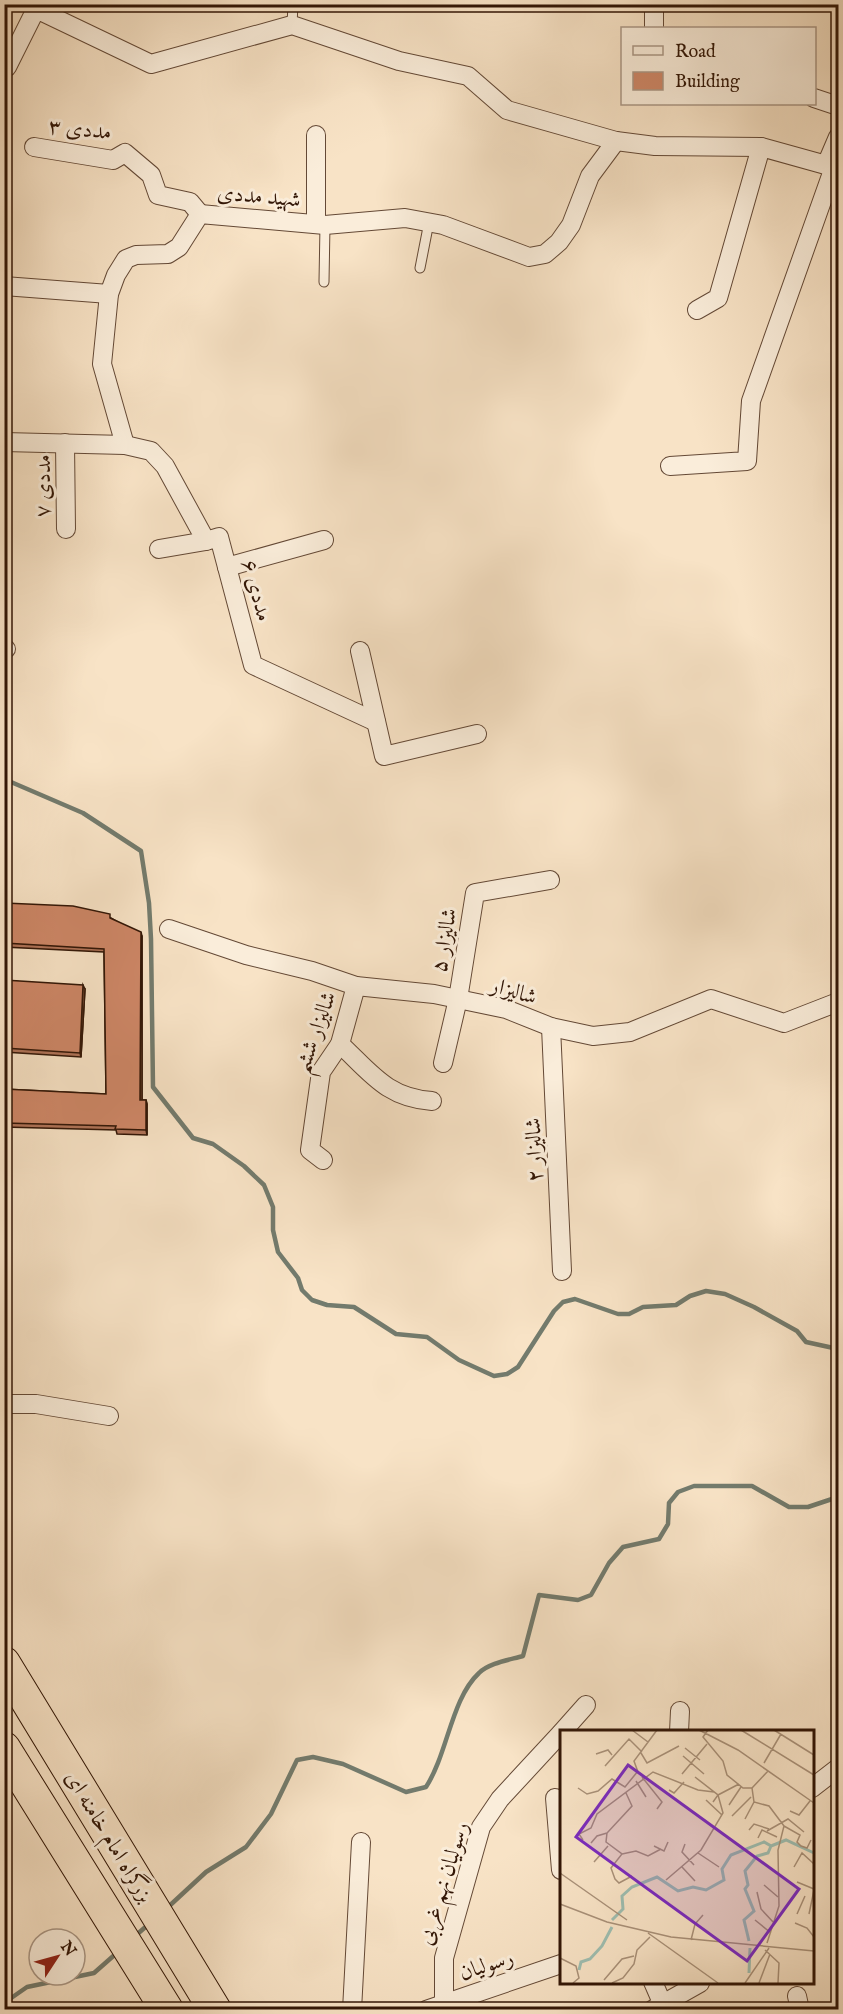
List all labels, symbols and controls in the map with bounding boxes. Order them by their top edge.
legend [621,27,816,105]
text: Road [675,41,716,64]
text: Building [675,71,740,94]
street label: مددی ۳ [47,113,113,147]
street label: شهید مددی [216,179,302,215]
street label: مددی ۷ [30,454,58,518]
street label: مددی ۶ [234,556,278,625]
street label: شالیزار ۵ [426,906,464,975]
street label: شالیزار [485,971,540,1012]
street label: شالیزار ششم [288,988,349,1080]
street label: شالیزار ۲ [520,1117,550,1183]
inset map [560,1730,813,1984]
street label: بزرگراه امام خامنه ای [54,1765,160,1910]
street label: رسولیان نهم غربی [412,1819,481,1950]
north arrow [27,1927,87,1987]
text: N [55,1937,80,1961]
street label: رسولیان [456,1944,517,1988]

